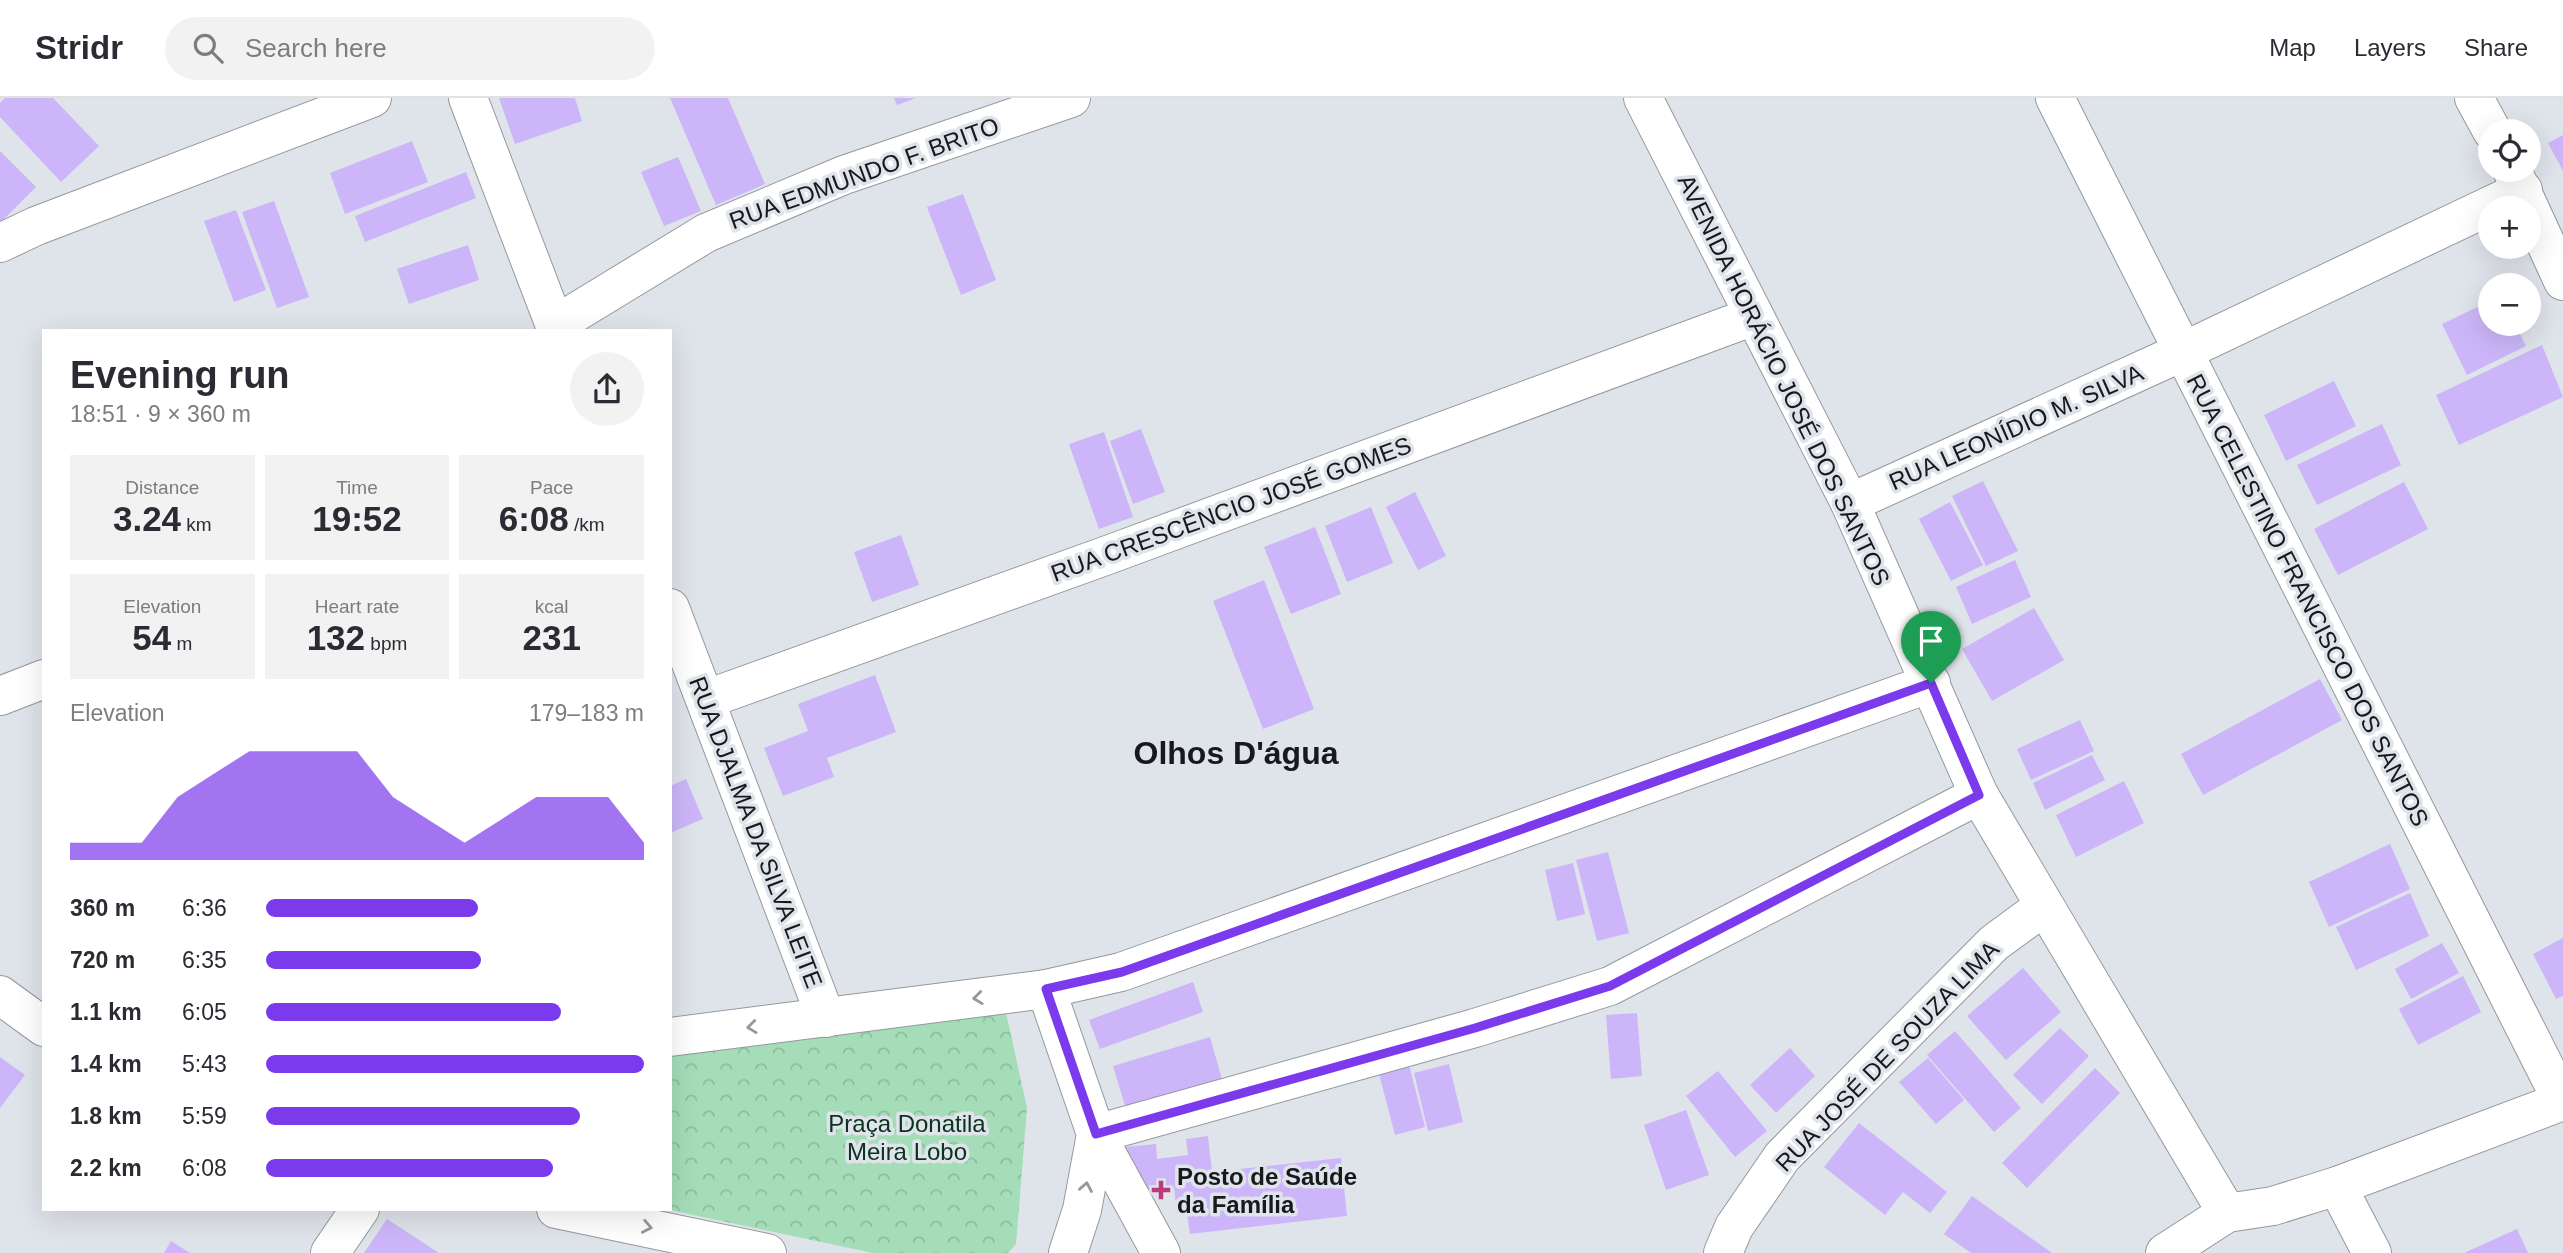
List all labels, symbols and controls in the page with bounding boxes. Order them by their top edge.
search box [165,17,655,80]
text: Stridr [35,29,123,66]
icon: search [189,29,227,67]
text: Search here [245,33,387,63]
text: Map [2269,34,2316,61]
text: Layers [2354,34,2426,61]
text: Share [2464,34,2528,61]
street label: RUA EDMUNDO F. BRITO [726,112,1002,234]
map controls [2478,119,2541,336]
button: locate [2478,119,2541,182]
street label: AVENIDA HORÁCIO JOSÉ DOS SANTOS [1672,170,1896,590]
button: + [2478,196,2541,259]
button: − [2478,273,2541,336]
button: share [570,352,644,426]
text: Evening run [70,354,290,396]
street label: RUA LEONÍDIO M. SILVA [1885,359,2147,495]
street label: RUA CELESTINO FRANCISCO DOS SANTOS [2182,369,2434,831]
text: 18:51 · 9 × 360 m [70,401,251,427]
street label: RUA CRESCÊNCIO JOSÉ GOMES [1047,431,1415,587]
text: Distance [125,477,199,498]
text: Time [336,477,378,498]
text: Pace [530,477,573,498]
text: 3.24 [113,499,181,538]
text: 19:52 [312,499,402,538]
text: 6:08 [499,499,569,538]
text: km [181,514,212,535]
text: /km [569,514,605,535]
text: Elevation [123,596,201,617]
text: Heart rate [315,596,399,617]
text: kcal [535,596,569,617]
pin [1901,611,1961,683]
text: 54 [132,618,171,657]
text: 132 [307,618,365,657]
text: 231 [522,618,581,657]
icon: arrive [1912,622,1950,660]
text: m [171,633,192,654]
text: bpm [365,633,407,654]
street label: RUA DJALMA DA SILVA LEITE [684,673,828,991]
text: Elevation [70,700,165,726]
text: 179–183 m [529,700,644,726]
district label: Olhos D'água [1134,735,1339,771]
text: 360 m [70,895,135,921]
text: 6:36 [182,895,227,921]
street label: RUA JOSÉ DE SOUZA LIMA [1770,935,2004,1177]
text: 720 m [70,947,135,973]
text: 6:35 [182,947,227,973]
one-way arrow [972,990,984,1005]
text: 1.1 km [70,999,142,1025]
text: 6:05 [182,999,227,1025]
one-way arrow [746,1019,758,1034]
text: 1.4 km [70,1051,142,1077]
text: 5:43 [182,1051,227,1077]
text: 1.8 km [70,1103,142,1129]
text: 5:59 [182,1103,227,1129]
park label: Praça Donatila Meira Lobo [828,1110,986,1165]
text: 2.2 km [70,1155,142,1181]
text: 6:08 [182,1155,227,1181]
place label: Posto de Saúde da Família [1177,1163,1357,1218]
marker: Posto de Saúde da Família [1151,1180,1171,1200]
one-way arrow [1078,1182,1093,1194]
one-way arrow [641,1219,653,1234]

